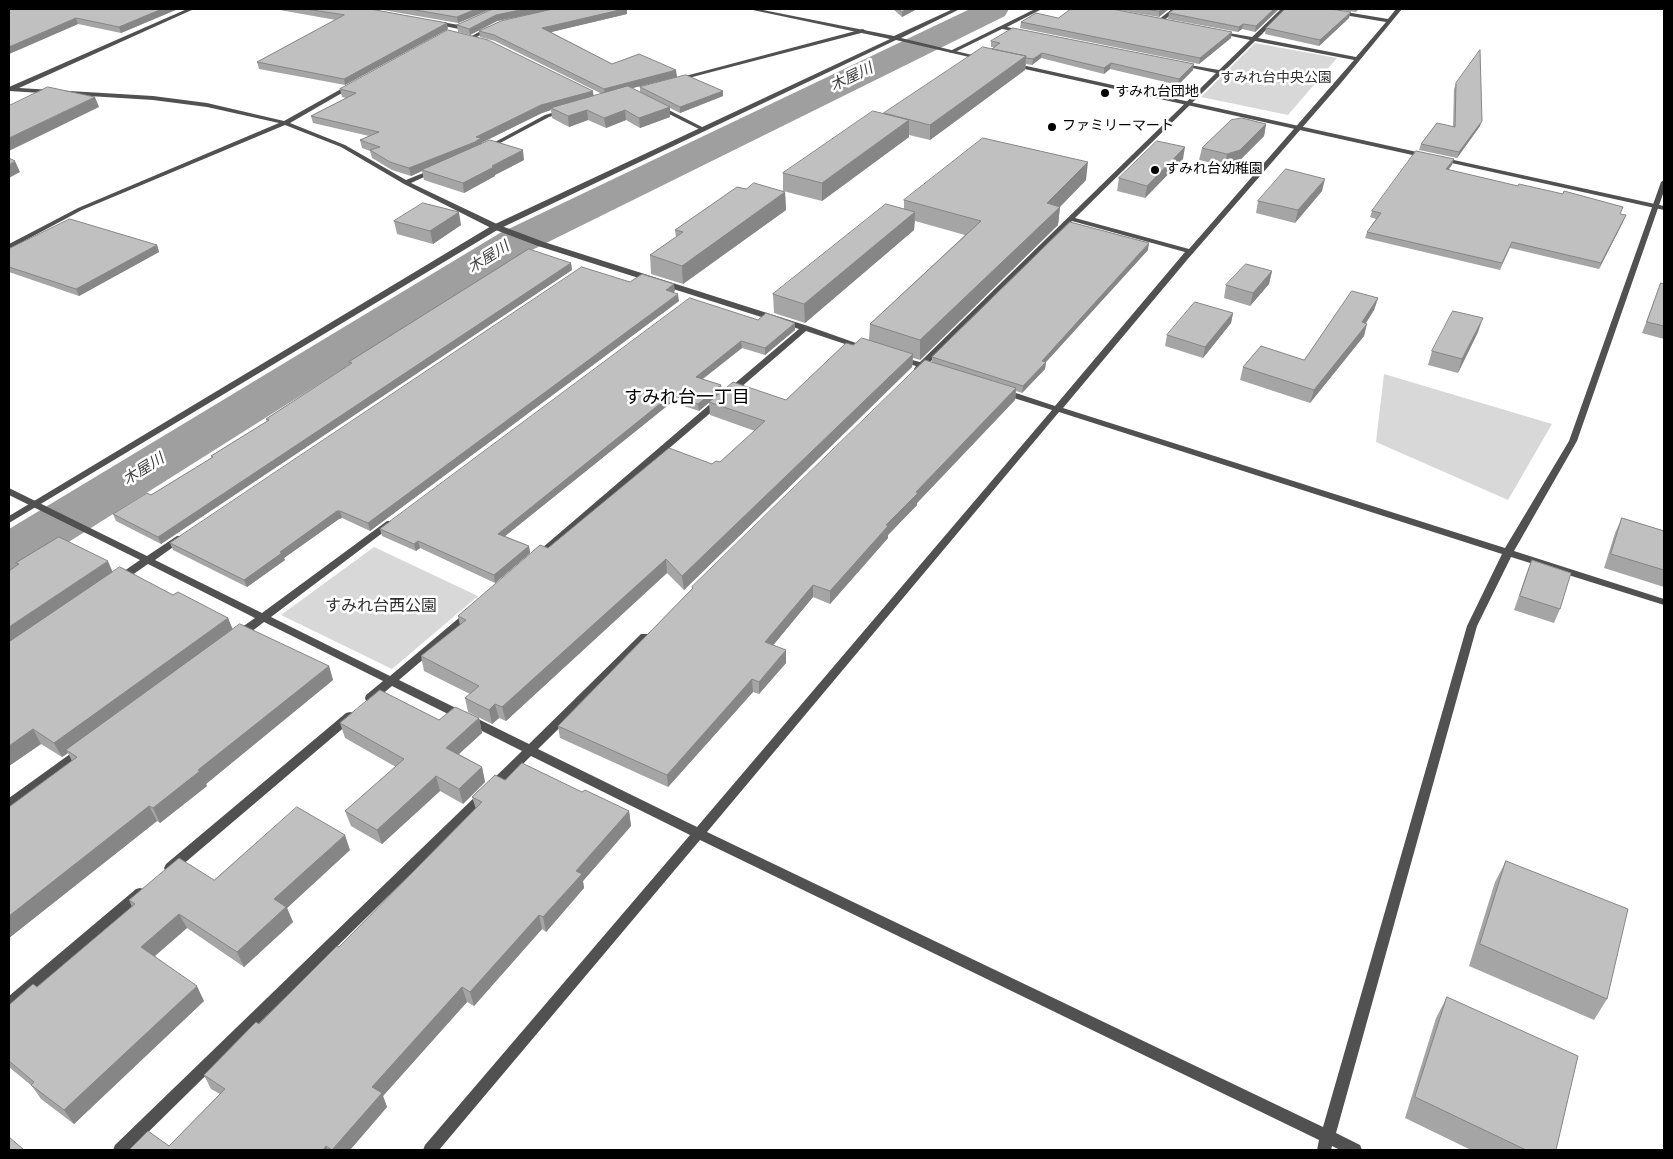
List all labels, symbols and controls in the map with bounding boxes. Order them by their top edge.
water label: 木屋川 [828,60,876,96]
park label: すみれ台中央公園 [1220,71,1332,87]
place label: すみれ台団地 [1115,85,1199,101]
marker: すみれ台団地 [1099,87,1111,99]
place label: ファミリーマート [1062,119,1174,135]
marker: ファミリーマート [1046,121,1058,133]
place label: すみれ台幼稚園 [1165,162,1263,178]
marker: すみれ台幼稚園 [1149,164,1161,176]
water label: 木屋川 [465,238,513,278]
district label: すみれ台一丁目 [624,388,750,410]
water label: 木屋川 [120,450,168,490]
park label: すみれ台西公園 [325,597,437,617]

